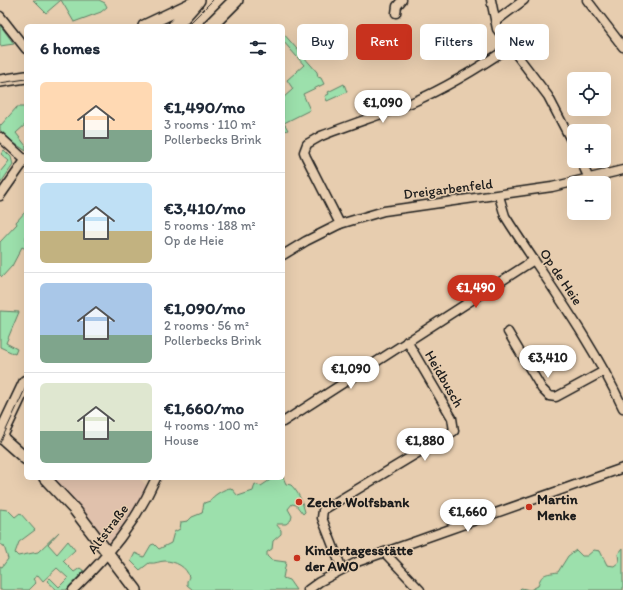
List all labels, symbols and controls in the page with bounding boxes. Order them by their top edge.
chip: Buy [297,24,348,60]
chip: Rent [356,24,412,60]
chip: Filters [420,24,487,60]
chip: New [495,24,549,60]
icon: filters [247,37,269,59]
text: 6 homes [40,38,100,58]
map controls [567,72,611,220]
button: locate [567,72,611,116]
pin: €1,090 [350,90,416,124]
text: €1,090 [363,95,403,110]
text: €1,490/mo [164,97,245,117]
icon: home [72,98,120,146]
text: 3 rooms · 110 m² [164,117,256,132]
button: + [567,124,611,168]
text: Pollerbecks Brink [164,132,261,147]
street label: Dreigarbenfeld [402,175,494,203]
button: − [567,176,611,220]
text: €3,410/mo [164,198,246,218]
icon: home [72,199,120,247]
text: 5 rooms · 188 m² [164,218,256,233]
text: Op de Heie [164,233,224,248]
street label: Op de Heie [536,245,586,309]
pin: €1,490 [443,275,509,309]
text: €1,490 [456,280,496,295]
text: €1,090/mo [164,298,246,318]
icon: home [72,299,120,347]
text: 2 rooms · 56 m² [164,318,249,333]
text: Pollerbecks Brink [164,333,261,348]
pin: €3,410 [515,345,581,379]
street label: Heidbusch [421,348,467,410]
text: €3,410 [528,350,568,365]
pin: €1,090 [318,356,384,390]
text: €1,090 [331,361,371,376]
text: €1,660/mo [164,398,244,418]
icon: home [72,399,120,447]
text: 4 rooms · 100 m² [164,418,258,433]
pin: €1,880 [392,428,458,462]
text: House [164,433,199,448]
text: €1,880 [406,433,444,448]
place label: Martin Menke [537,491,578,524]
place label: Zeche Wolfsbank [307,494,410,511]
marker: Zeche Wolfsbank [294,497,304,507]
pin: €1,660 [435,499,501,533]
street label: Altstraße [84,501,132,557]
marker: Martin Menke [524,502,534,512]
text: €1,660 [449,504,487,519]
place label: Kindertagesstätte der AWO [305,542,413,575]
marker: Kindertagesstätte der AWO [292,553,302,563]

